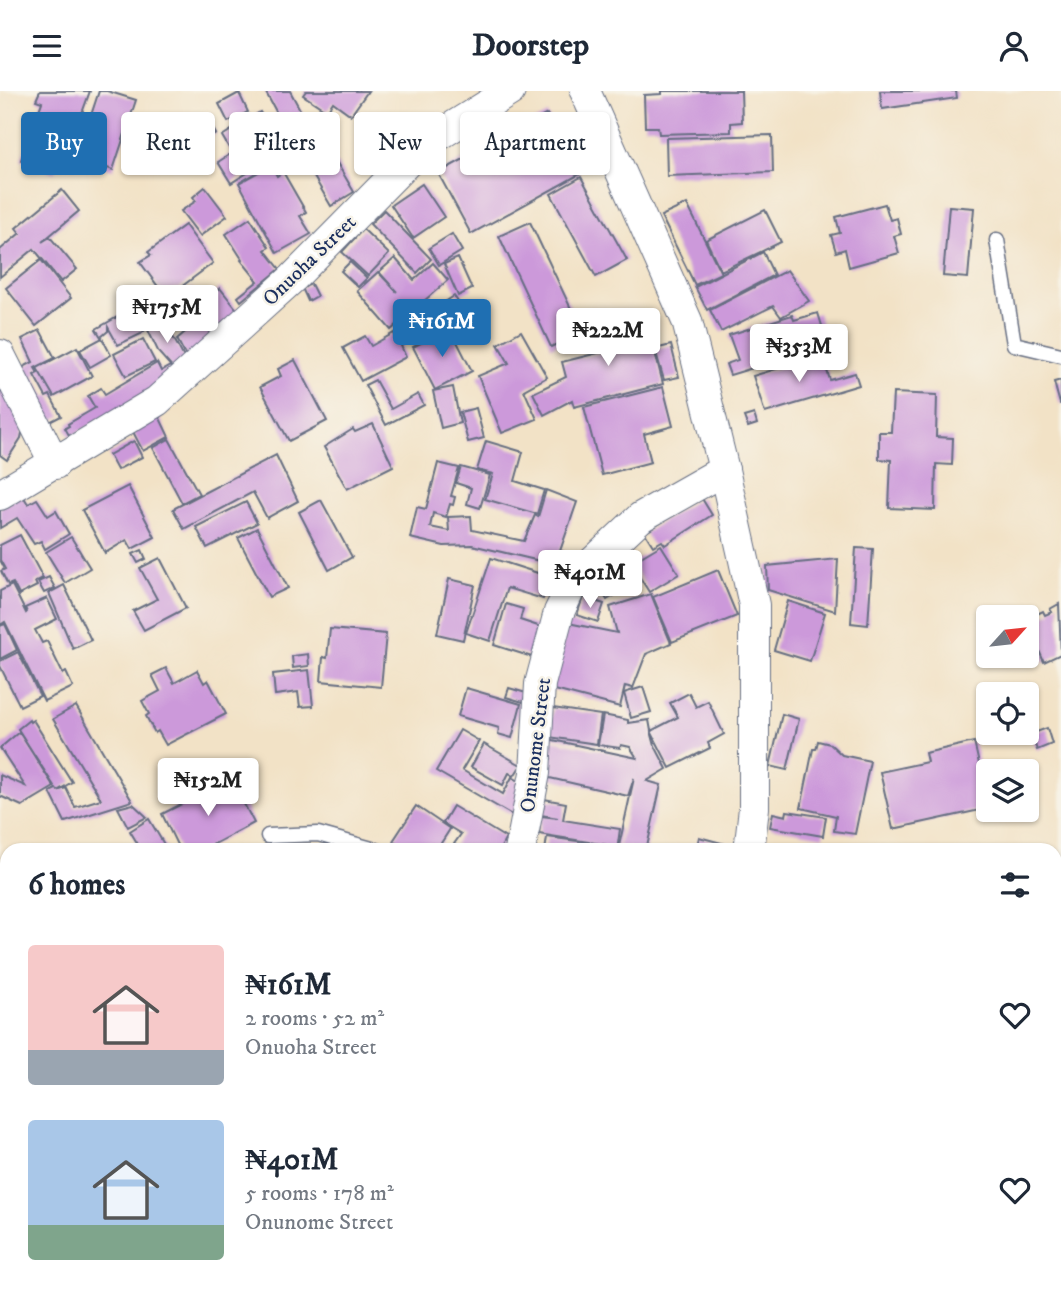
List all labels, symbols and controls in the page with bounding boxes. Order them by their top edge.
text: Doorstep [472,26,589,66]
icon: menu [28,27,66,65]
icon: person [995,27,1033,65]
chip: Buy [21,112,107,175]
chip: Rent [121,112,215,175]
chip: Filters [229,112,340,175]
chip: New [354,112,446,175]
chip: Apartment [460,112,610,175]
street label: Onuoha Street [257,209,362,312]
pin: ₦175M [118,285,216,345]
text: ₦175M [132,293,202,322]
pin: ₦161M [393,299,491,359]
text: ₦161M [409,307,475,336]
pin: ₦222M [559,309,657,368]
text: ₦222M [572,316,644,345]
pin: ₦353M [750,324,848,384]
text: ₦353M [766,332,832,361]
pin: ₦401M [541,551,639,610]
text: ₦401M [554,558,626,587]
north arrow [976,605,1040,669]
map controls [976,605,1039,822]
street label: Onunome Street [515,676,557,814]
button: locate [976,682,1039,745]
pin: ₦152M [159,759,257,818]
button: layers [976,759,1039,822]
text: ₦152M [174,766,242,795]
icon: filters [996,866,1034,904]
text: 6 homes [28,867,125,904]
text: ₦161M [245,967,331,1004]
icon: home [84,973,168,1057]
icon: heart [996,996,1034,1034]
text: 2 rooms · 52 m² [245,1004,384,1033]
text: Onuoha Street [245,1033,377,1062]
text: ₦401M [245,1142,338,1179]
icon: home [84,1148,168,1232]
icon: heart [996,1171,1034,1209]
text: 5 rooms · 178 m² [245,1179,394,1208]
text: Onunome Street [245,1208,394,1237]

